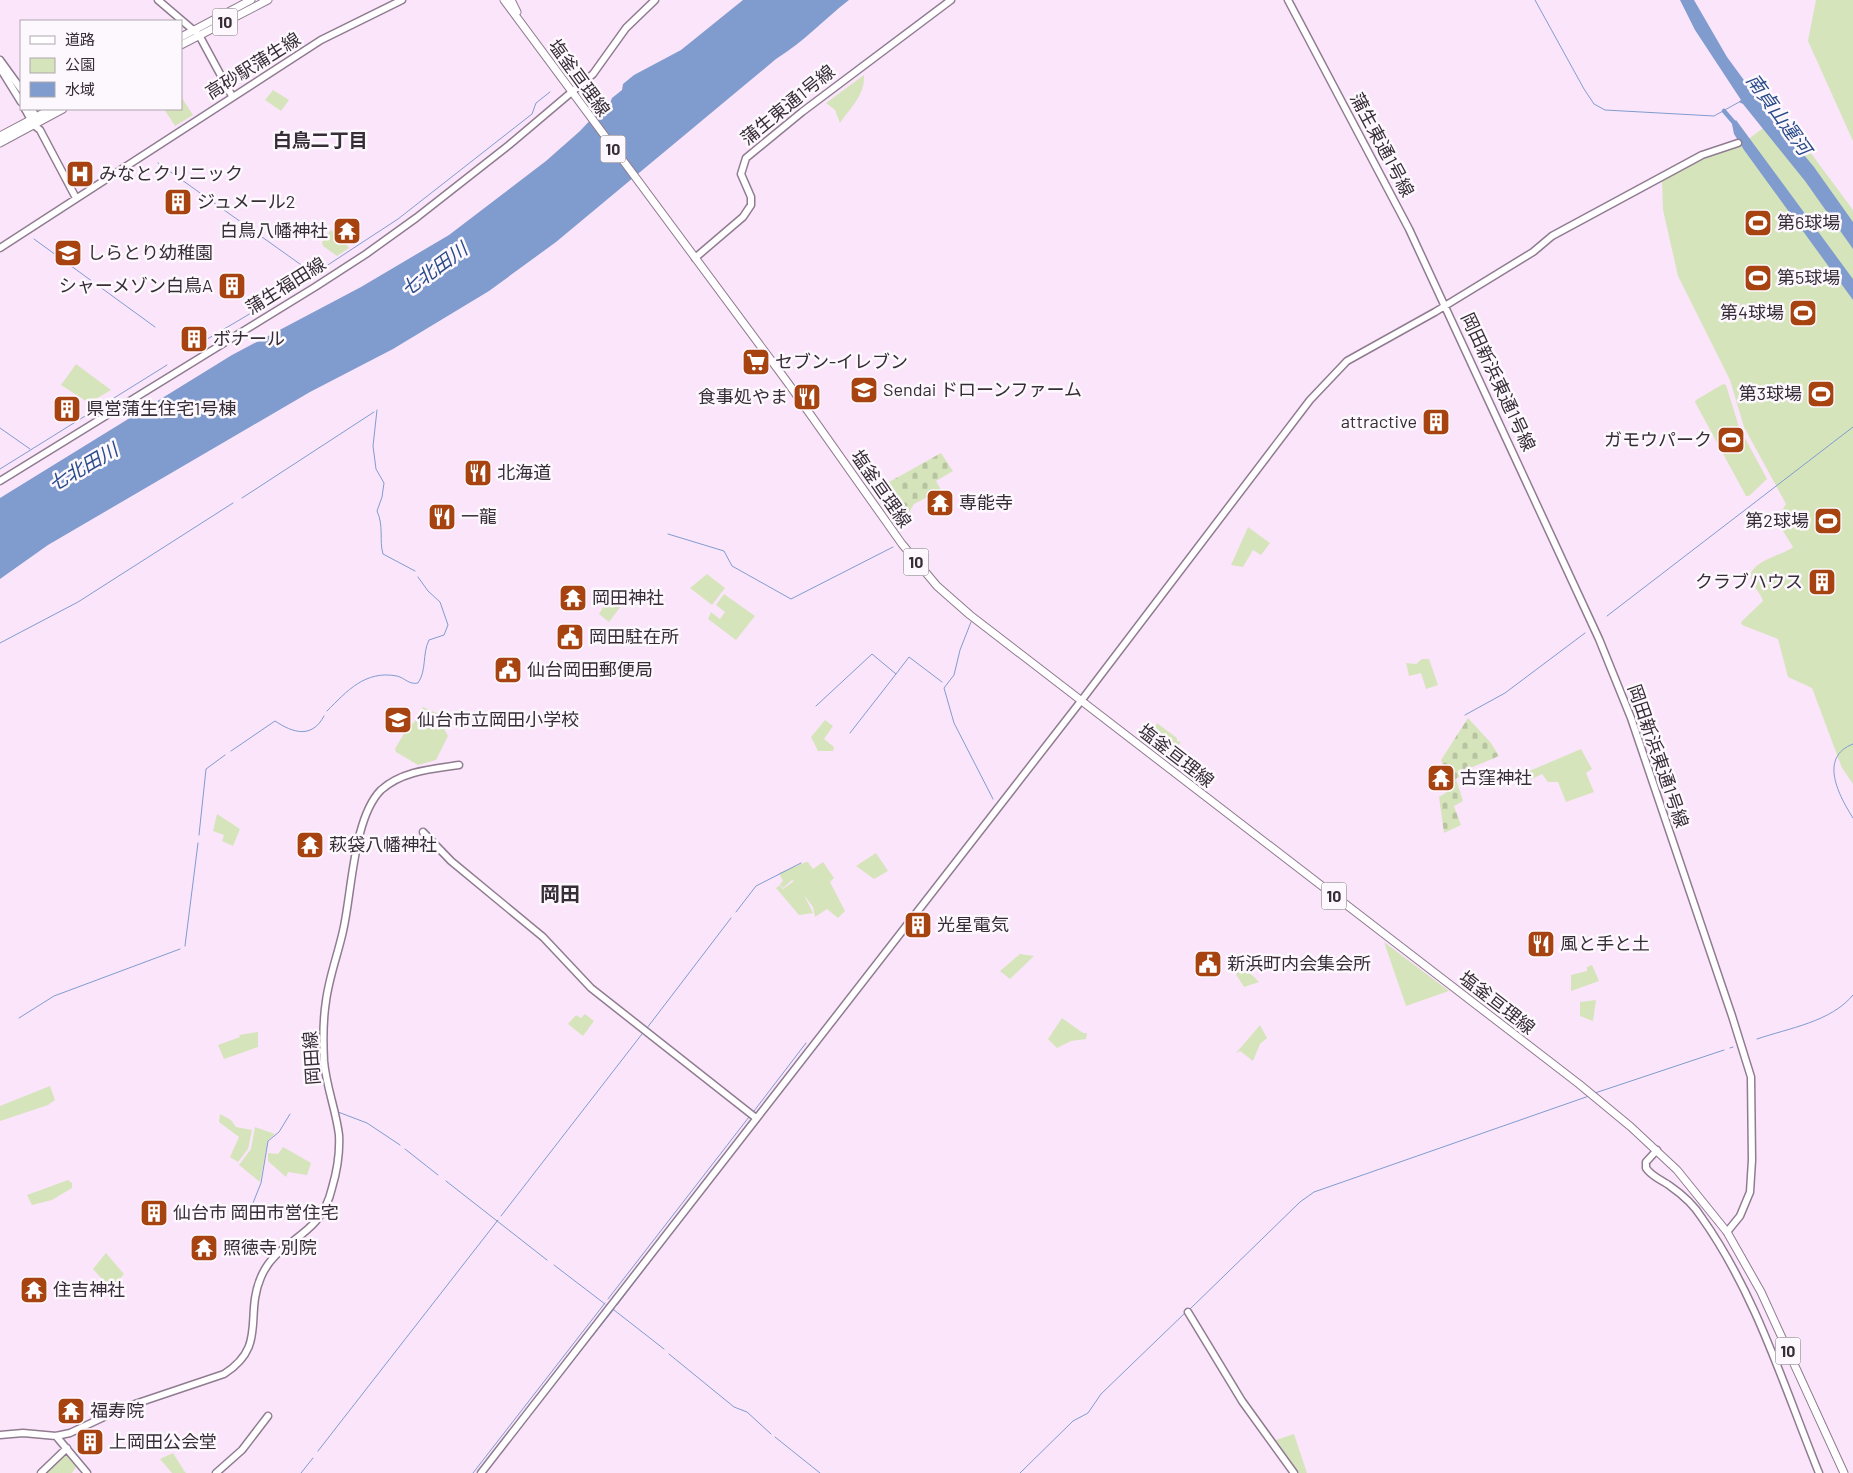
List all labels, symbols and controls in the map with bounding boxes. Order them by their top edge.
road number: 10 [212,8,238,36]
legend [20,20,182,110]
street label: 高砂駅蒲生線 [201,27,304,103]
text: 道路 [65,30,95,48]
street label: 塩釜亘理線 [544,35,615,120]
text: 公園 [65,55,95,73]
street label: 蒲生東通1号線 [736,60,839,149]
water label: 南貞山運河 [1742,69,1819,162]
text: 水域 [65,80,95,98]
street label: 蒲生東通1号線 [1346,89,1419,200]
district label: 白鳥二丁目 [272,128,368,151]
road number: 10 [600,136,626,162]
hospital icon: みなとクリニック [65,159,95,189]
place label: みなとクリニック [99,162,243,184]
building icon: ジュメール2 [163,187,193,217]
place label: ジュメール2 [197,190,295,212]
sports icon: 第6球場 [1743,208,1773,238]
place label: 第6球場 [1777,211,1840,233]
temple icon: 白鳥八幡神社 [332,216,362,246]
place label: 白鳥八幡神社 [220,219,328,241]
water label: 七北田川 [396,236,473,300]
school or university icon: しらとり幼稚園 [53,238,83,268]
place label: しらとり幼稚園 [87,241,213,263]
street label: 蒲生福田線 [241,252,329,318]
sports icon: 第5球場 [1743,263,1773,293]
place label: 第5球場 [1777,266,1840,288]
building icon: シャーメゾン白鳥A [217,271,247,301]
place label: シャーメゾン白鳥A [59,274,213,296]
sports icon: 第4球場 [1788,298,1818,328]
place label: 第4球場 [1720,301,1784,323]
street label: 岡田新浜東通1号線 [1457,309,1541,454]
building icon: ボナール [179,324,209,354]
place label: ボナール [213,327,285,349]
supermarket icon: セブン-イレブン [741,347,771,377]
place label: セブン-イレブン [775,350,908,372]
school or university icon: Sendai ドローンファーム [849,375,879,405]
place label: Sendai ドローンファーム [883,378,1082,400]
sports icon: 第3球場 [1806,379,1836,409]
restaurant icon: 食事処やま [792,382,822,412]
place label: 第3球場 [1739,382,1802,404]
place label: 食事処やま [698,385,788,407]
building icon: 県営蒲生住宅1号棟 [52,394,82,424]
place label: 県営蒲生住宅1号棟 [86,397,236,419]
building icon: attractive [1421,407,1451,437]
place label: attractive [1341,410,1417,432]
sports icon: ガモウパーク [1716,425,1746,455]
place label: ガモウパーク [1604,428,1712,450]
water label: 七北田川 [44,437,123,496]
street label: 塩釜亘理線 [847,445,917,532]
restaurant icon: 北海道 [463,458,493,488]
place label: 北海道 [497,461,551,483]
temple icon: 専能寺 [925,488,955,518]
place label: 専能寺 [959,491,1013,513]
restaurant icon: 一龍 [427,502,457,532]
place label: 一龍 [461,505,497,527]
sports icon: 第2球場 [1813,506,1843,536]
place label: 第2球場 [1745,509,1809,531]
road number: 10 [904,548,928,576]
building icon: クラブハウス [1807,567,1837,597]
place label: クラブハウス [1695,570,1803,592]
temple icon: 岡田神社 [558,583,588,613]
place label: 岡田神社 [592,586,664,608]
public building icon: 岡田駐在所 [555,622,585,652]
place label: 岡田駐在所 [589,625,679,647]
public building icon: 仙台岡田郵便局 [493,655,523,685]
place label: 仙台岡田郵便局 [527,658,653,680]
street label: 岡田新浜東通1号線 [1624,681,1694,830]
school or university icon: 仙台市立岡田小学校 [383,705,413,735]
place label: 仙台市立岡田小学校 [417,708,579,730]
street label: 塩釜亘理線 [1134,719,1219,792]
temple icon: 古窪神社 [1426,763,1456,793]
place label: 古窪神社 [1460,766,1532,788]
temple icon: 萩袋八幡神社 [295,830,325,860]
place label: 萩袋八幡神社 [329,833,437,855]
district label: 岡田 [540,881,580,905]
road number: 10 [1322,882,1346,909]
building icon: 光星電気 [903,910,933,940]
place label: 光星電気 [937,913,1009,935]
restaurant icon: 風と手と土 [1526,929,1556,959]
place label: 風と手と土 [1560,932,1650,954]
public building icon: 新浜町内会集会所 [1193,949,1223,979]
place label: 新浜町内会集会所 [1227,952,1371,974]
street label: 塩釜亘理線 [1455,966,1540,1039]
street label: 岡田線 [298,1030,324,1086]
building icon: 仙台市 岡田市営住宅 [139,1198,169,1228]
place label: 仙台市 岡田市営住宅 [173,1201,339,1223]
temple icon: 照徳寺 別院 [189,1233,219,1263]
place label: 照徳寺 別院 [223,1236,317,1258]
temple icon: 住吉神社 [19,1275,49,1305]
place label: 住吉神社 [53,1278,125,1300]
road number: 10 [1776,1338,1800,1364]
temple icon: 福寿院 [56,1396,86,1426]
place label: 福寿院 [90,1399,144,1421]
building icon: 上岡田公会堂 [75,1427,105,1457]
place label: 上岡田公会堂 [109,1430,217,1452]

